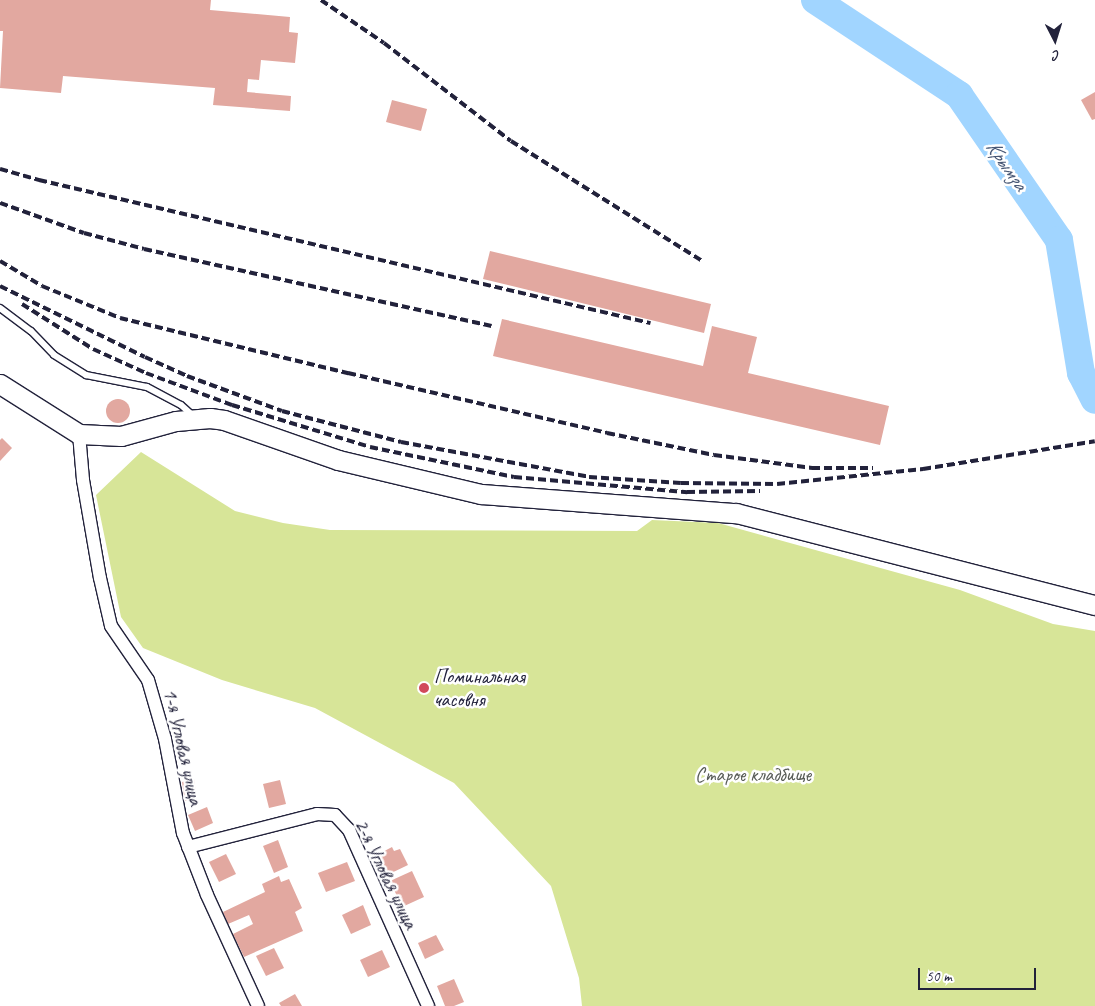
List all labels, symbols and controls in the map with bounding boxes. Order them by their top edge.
north arrow [1030,15,1080,65]
text: С [1052,47,1061,64]
water label: Крымза [981,135,1033,195]
place label: Поминальная часовня [434,664,525,711]
marker: Поминальная часовня [418,682,430,694]
street label: 1-я Угловая улица [158,686,208,808]
park label: Старое кладбище [694,762,812,786]
street label: 2-я Угловая улица [349,815,423,933]
scale bar [920,958,1038,990]
text: 50 m [926,967,952,986]

